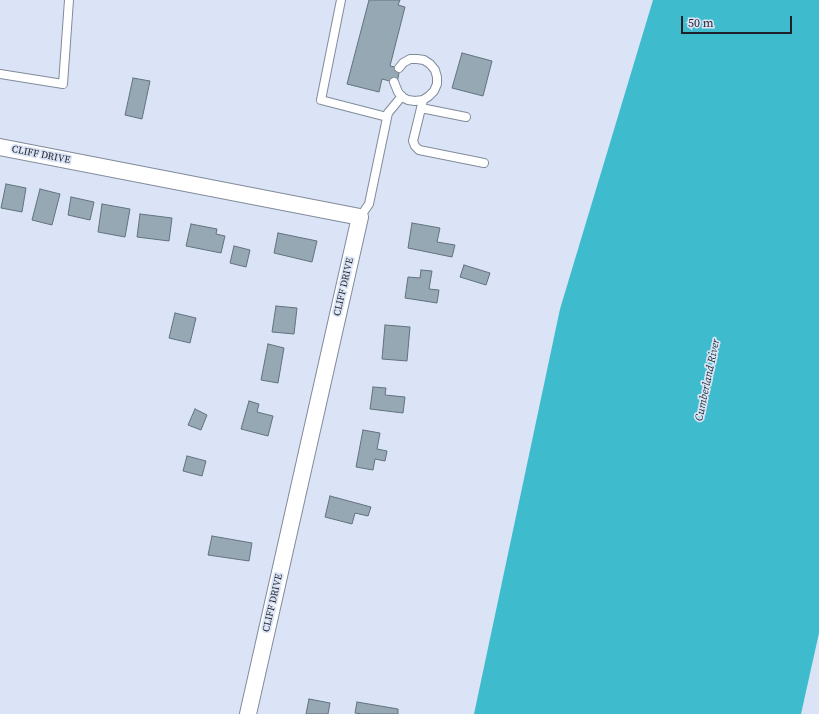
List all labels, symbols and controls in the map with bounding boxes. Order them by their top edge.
scale bar [683,8,794,34]
text: 50 m [688,15,714,31]
street label: CLIFF DRIVE [11,143,71,167]
street label: CLIFF DRIVE [331,257,357,317]
water label: Cumberland River [693,338,723,422]
street label: CLIFF DRIVE [260,573,286,633]

